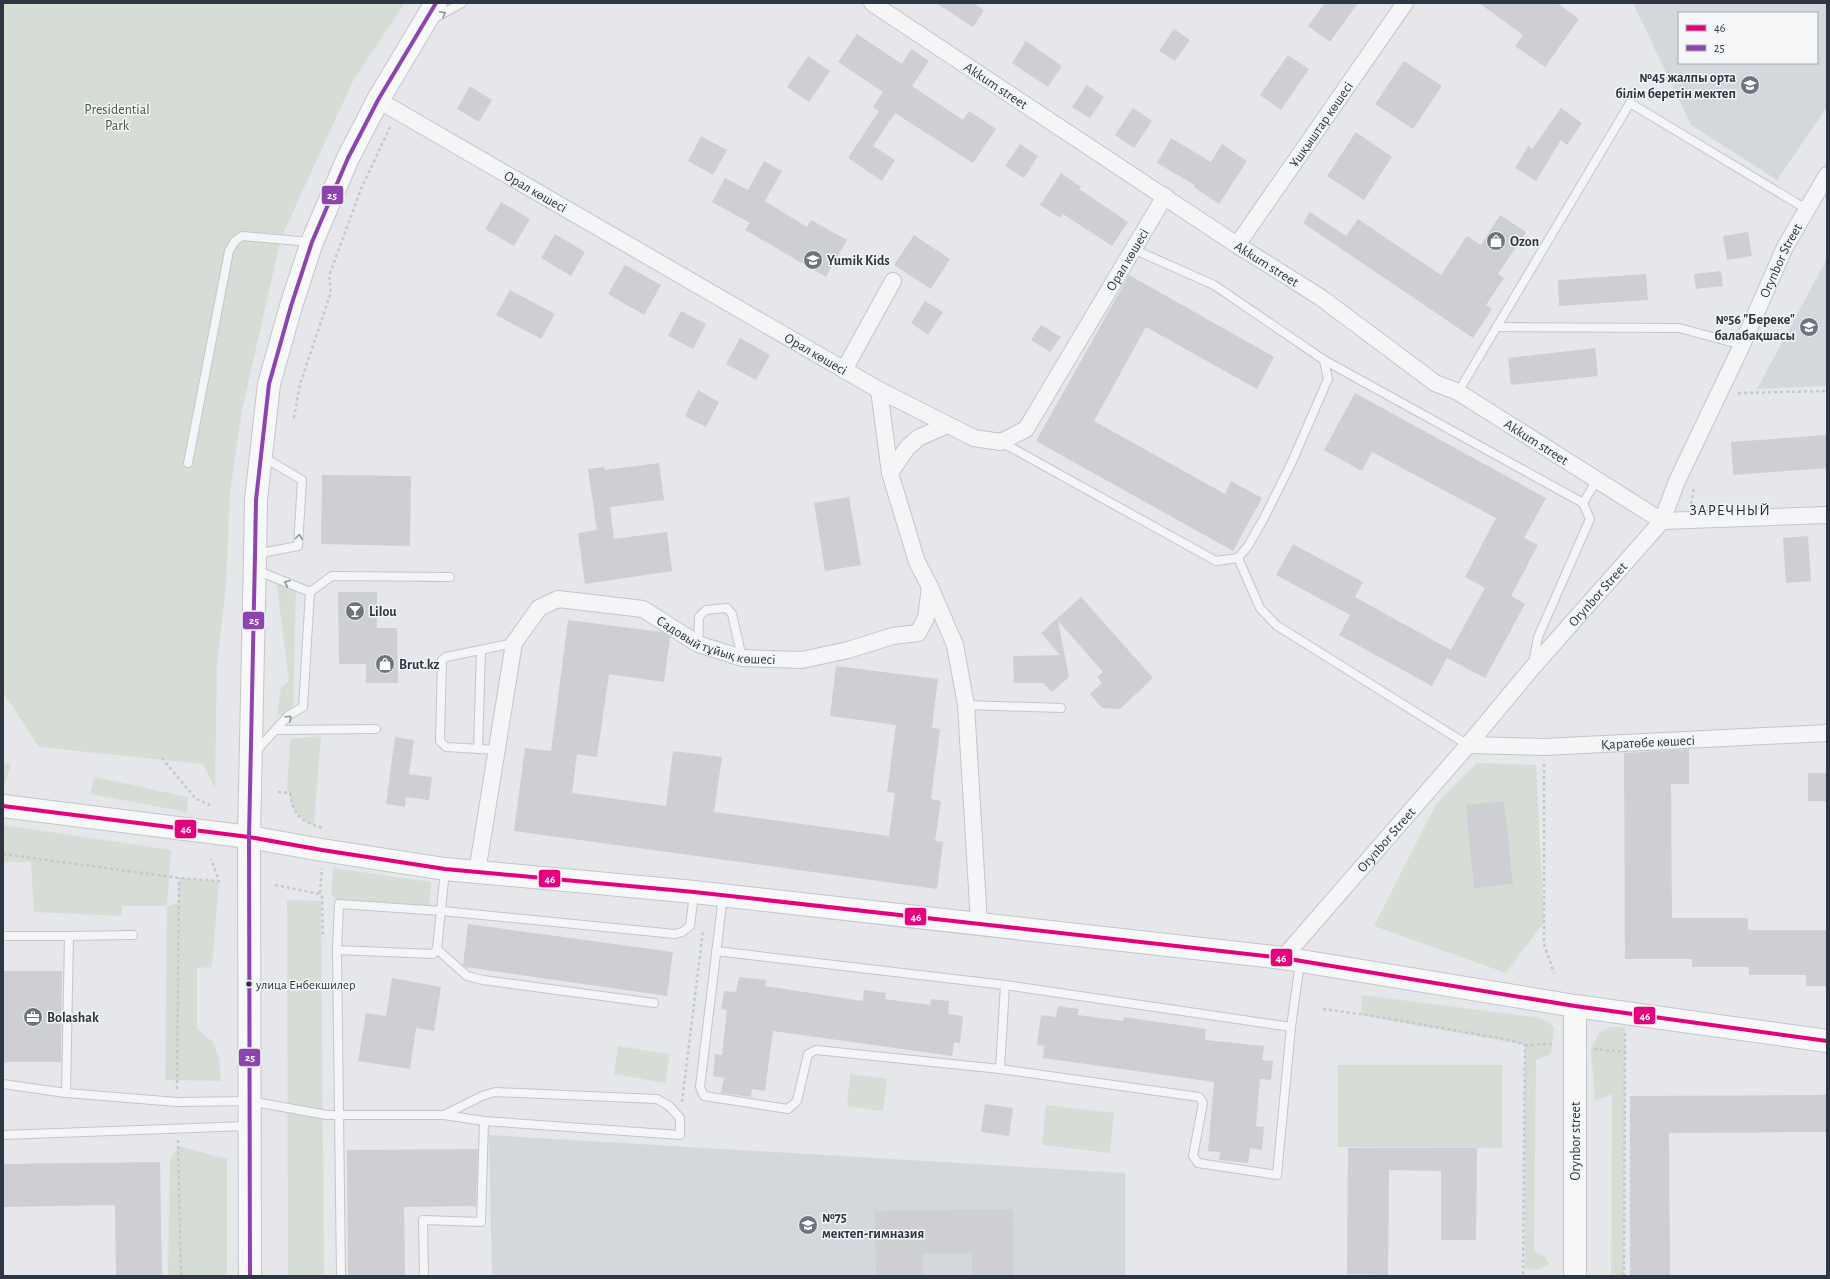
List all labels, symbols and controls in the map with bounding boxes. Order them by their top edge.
one-way arrow [438,11,446,18]
legend [1678,12,1818,64]
text: 46 [1714,22,1726,34]
text: 25 [1714,42,1724,54]
street label: Akkum street [961,60,1030,112]
place label: №45 жалпы орта білім беретін мектеп [1615,71,1736,101]
school or university icon: №45 жалпы орта білім беретін мектеп [1739,74,1761,96]
street label: Ұшқыштар көшесі [1287,79,1356,170]
park label: Presidential Park [84,103,150,133]
street label: Орал көшесі [501,168,569,216]
line badge: 25 [321,185,344,205]
text: 25 [327,190,337,201]
street label: Orynbor Street [1758,221,1805,300]
street label: Орал көшесі [1104,226,1152,294]
shop icon: Ozon [1485,230,1507,252]
place label: Ozon [1510,235,1539,249]
street label: Akkum street [1232,239,1301,290]
school or university icon: Yumik Kids [802,249,824,271]
place label: Yumik Kids [827,254,890,268]
place label: №56 "Береке" балабақшасы [1714,313,1795,343]
school or university icon: №56 "Береке" балабақшасы [1798,316,1820,338]
street label: Орал көшесі [782,331,849,378]
street label: Akkum street [1501,417,1571,468]
district label: ЗАРЕЧНЫЙ [1689,503,1771,518]
one-way arrow [294,534,303,540]
street label: Orynbor Street [1566,559,1630,630]
one-way arrow [284,579,291,587]
bar icon: Lilou [344,600,366,622]
place label: Lilou [369,605,397,619]
line badge: 25 [242,611,265,630]
street label: Садовый тұйық көшесі [654,613,776,667]
text: 25 [249,615,259,626]
shop icon: Brut.kz [374,653,396,675]
place label: Brut.kz [399,658,440,672]
one-way arrow [284,715,291,722]
street label: Қаратөбе көшесі [1600,734,1695,752]
street label: Orynbor Street [1355,805,1419,875]
line badge: 46 [174,819,197,839]
text: 46 [181,824,191,835]
line badge: 46 [538,869,561,888]
text: 46 [545,874,555,885]
line badge: 46 [904,907,927,926]
text: 46 [911,912,921,923]
line badge: 46 [1270,948,1293,967]
text: 46 [1276,953,1286,964]
marker: улица Енбекшилер [244,979,254,989]
place label: улица Енбекшилер [255,979,356,992]
office icon: Bolashak [22,1006,44,1028]
line badge: 46 [1633,1006,1656,1025]
place label: Bolashak [47,1011,99,1025]
text: 46 [1640,1011,1650,1022]
line badge: 25 [238,1048,261,1067]
text: 25 [245,1052,255,1063]
street label: Orynbor street [1569,1101,1583,1181]
place label: №75 мектеп-гимназия [822,1211,924,1241]
school or university icon: №75 мектеп-гимназия [797,1214,819,1236]

